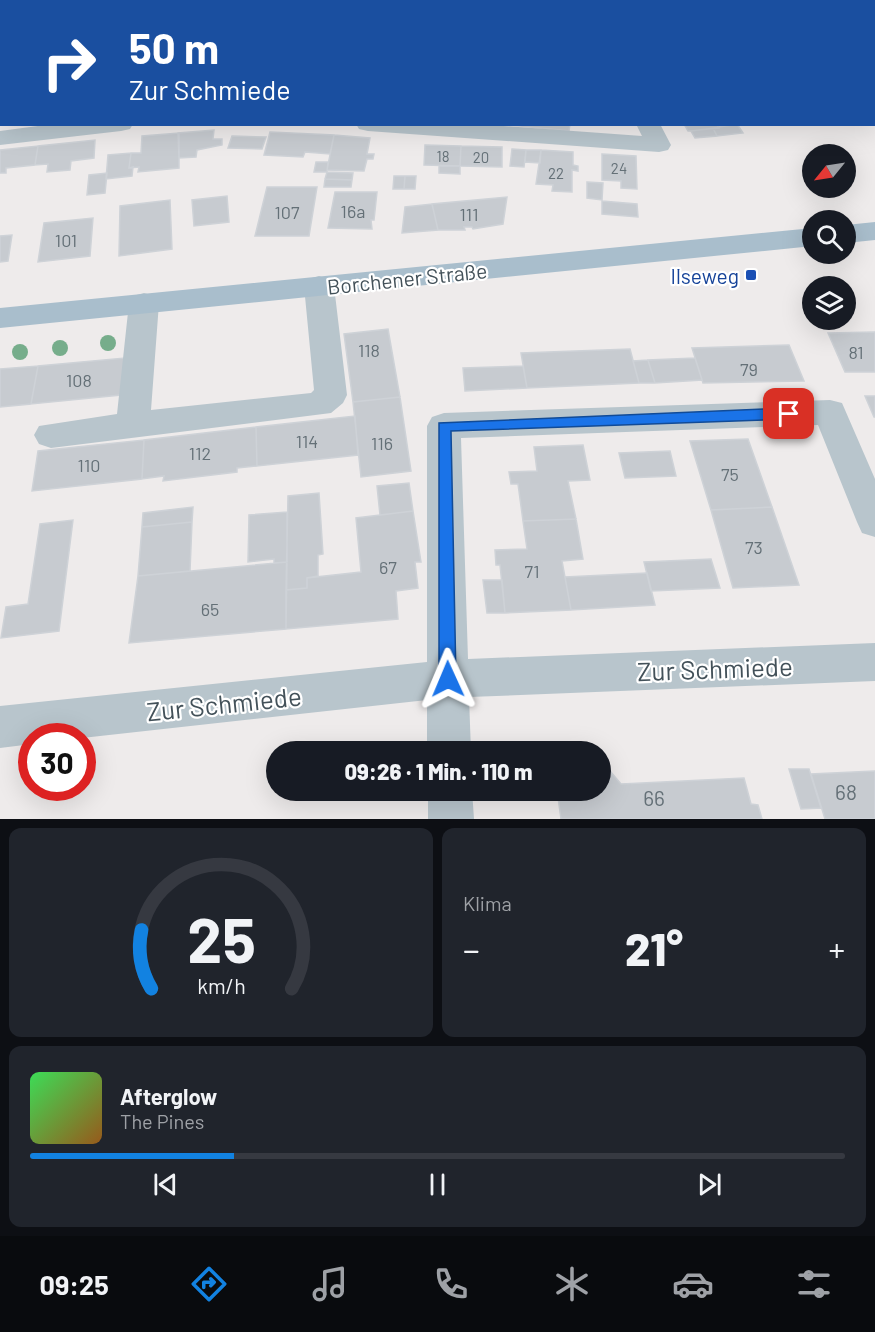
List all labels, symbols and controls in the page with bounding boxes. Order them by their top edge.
text: 50 m [129,22,219,72]
icon: right [30,24,108,102]
text: Zur Schmiede [129,73,291,105]
north arrow [802,144,856,198]
map controls [802,144,856,330]
house number: 18 [436,147,450,165]
house number: 20 [473,148,489,166]
house number: 24 [611,159,627,177]
house number: 22 [548,164,564,182]
house number: 16a [341,200,365,222]
house number: 107 [275,201,300,223]
house number: 111 [459,203,479,225]
button: search [802,210,856,264]
house number: 101 [55,229,77,251]
street label: Borchener Straße [326,257,488,299]
place label: Ilseweg [670,263,739,288]
marker: Ilseweg [744,268,758,282]
button: layers [802,276,856,330]
house number: 118 [358,339,380,361]
house number: 81 [848,341,864,363]
house number: 79 [740,358,758,380]
house number: 108 [66,369,92,391]
pin [763,388,814,439]
icon: arrive [772,397,805,430]
house number: 114 [296,430,318,452]
house number: 116 [371,432,393,454]
house number: 112 [189,442,211,464]
house number: 110 [78,454,100,476]
house number: 75 [721,463,739,485]
house number: 73 [745,536,763,558]
house number: 67 [379,556,397,578]
house number: 71 [525,560,539,582]
house number: 65 [201,598,219,620]
position arrow [416,647,480,711]
street label: Zur Schmiede [637,650,793,686]
street label: Zur Schmiede [145,679,303,727]
speed limit sign: 30 [18,723,96,801]
text: 09:26 · 1 Min. · 110 m [345,758,533,784]
house number: 68 [835,779,857,804]
house number: 66 [643,785,665,810]
text: Klima [463,891,512,915]
text: 25 [187,901,255,975]
text: 21° [625,921,683,975]
text: − [463,929,480,969]
text: + [828,929,845,969]
text: km/h [197,974,245,999]
text: Afterglow [120,1083,217,1109]
text: The Pines [120,1109,204,1133]
icon: previous [149,1168,182,1201]
icon: pause [421,1168,454,1201]
icon: next [693,1168,726,1201]
icon: directions [188,1263,230,1305]
icon: music [309,1263,351,1305]
icon: phone [430,1263,472,1305]
icon: climate [551,1263,593,1305]
icon: car [672,1263,714,1305]
icon: filters [793,1263,835,1305]
text: 09:25 [40,1268,109,1300]

